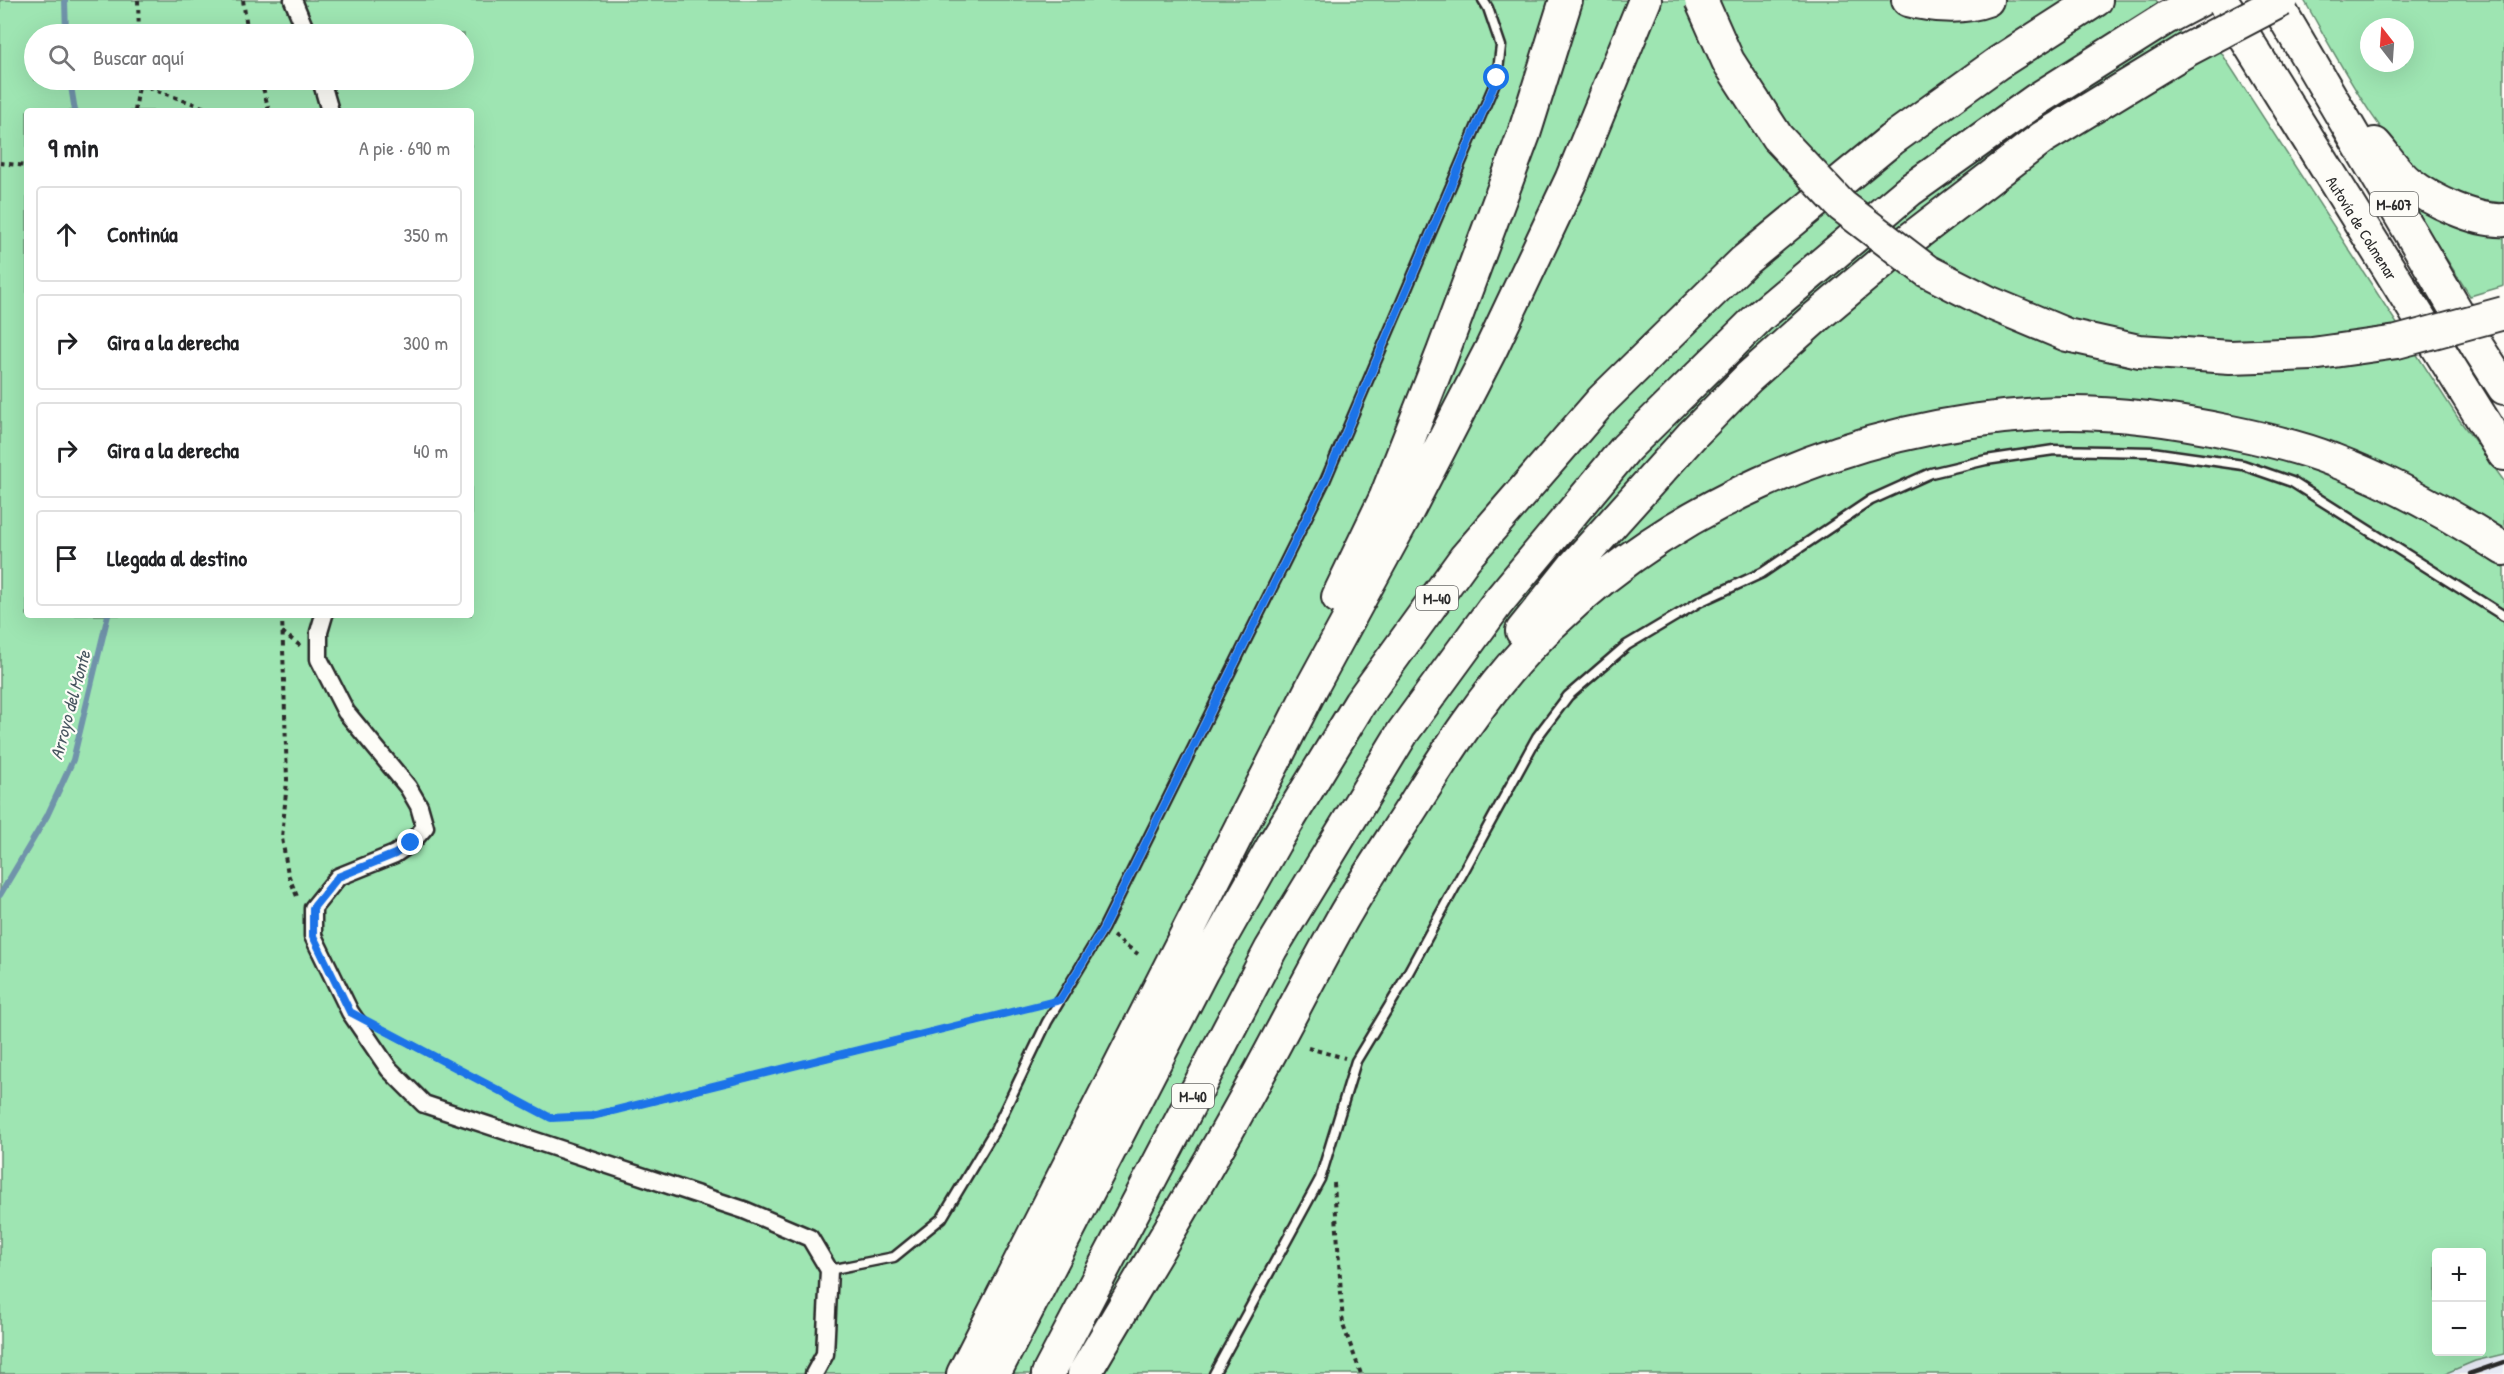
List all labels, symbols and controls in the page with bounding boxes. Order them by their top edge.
north arrow [2360,18,2414,72]
search box [24,24,474,90]
icon: search [45,41,78,74]
text: Buscar aquí [93,42,185,72]
route start [1483,64,1509,90]
text: 9 min [48,130,99,165]
text: A pie · 690 m [359,134,450,161]
street label: Autovía de Colmenar [2321,172,2403,284]
road number: M-607 [2370,192,2418,216]
icon: ahead [50,218,83,251]
text: Continúa [107,219,178,249]
text: 350 m [403,221,448,248]
icon: right [50,326,83,359]
text: Gira a la derecha [107,327,239,357]
text: 300 m [403,329,448,356]
icon: right [50,434,83,467]
text: Gira a la derecha [107,435,239,465]
text: 40 m [413,437,448,464]
icon: arrive [50,542,83,575]
text: Llegada al destino [107,543,247,573]
road number: M-40 [1416,586,1458,610]
water label: Arroyo del Monte [43,647,97,762]
route end [397,829,423,855]
road number: M-40 [1172,1084,1214,1108]
map controls [2432,1248,2486,1356]
button: + [2432,1248,2486,1302]
button: − [2432,1302,2486,1356]

